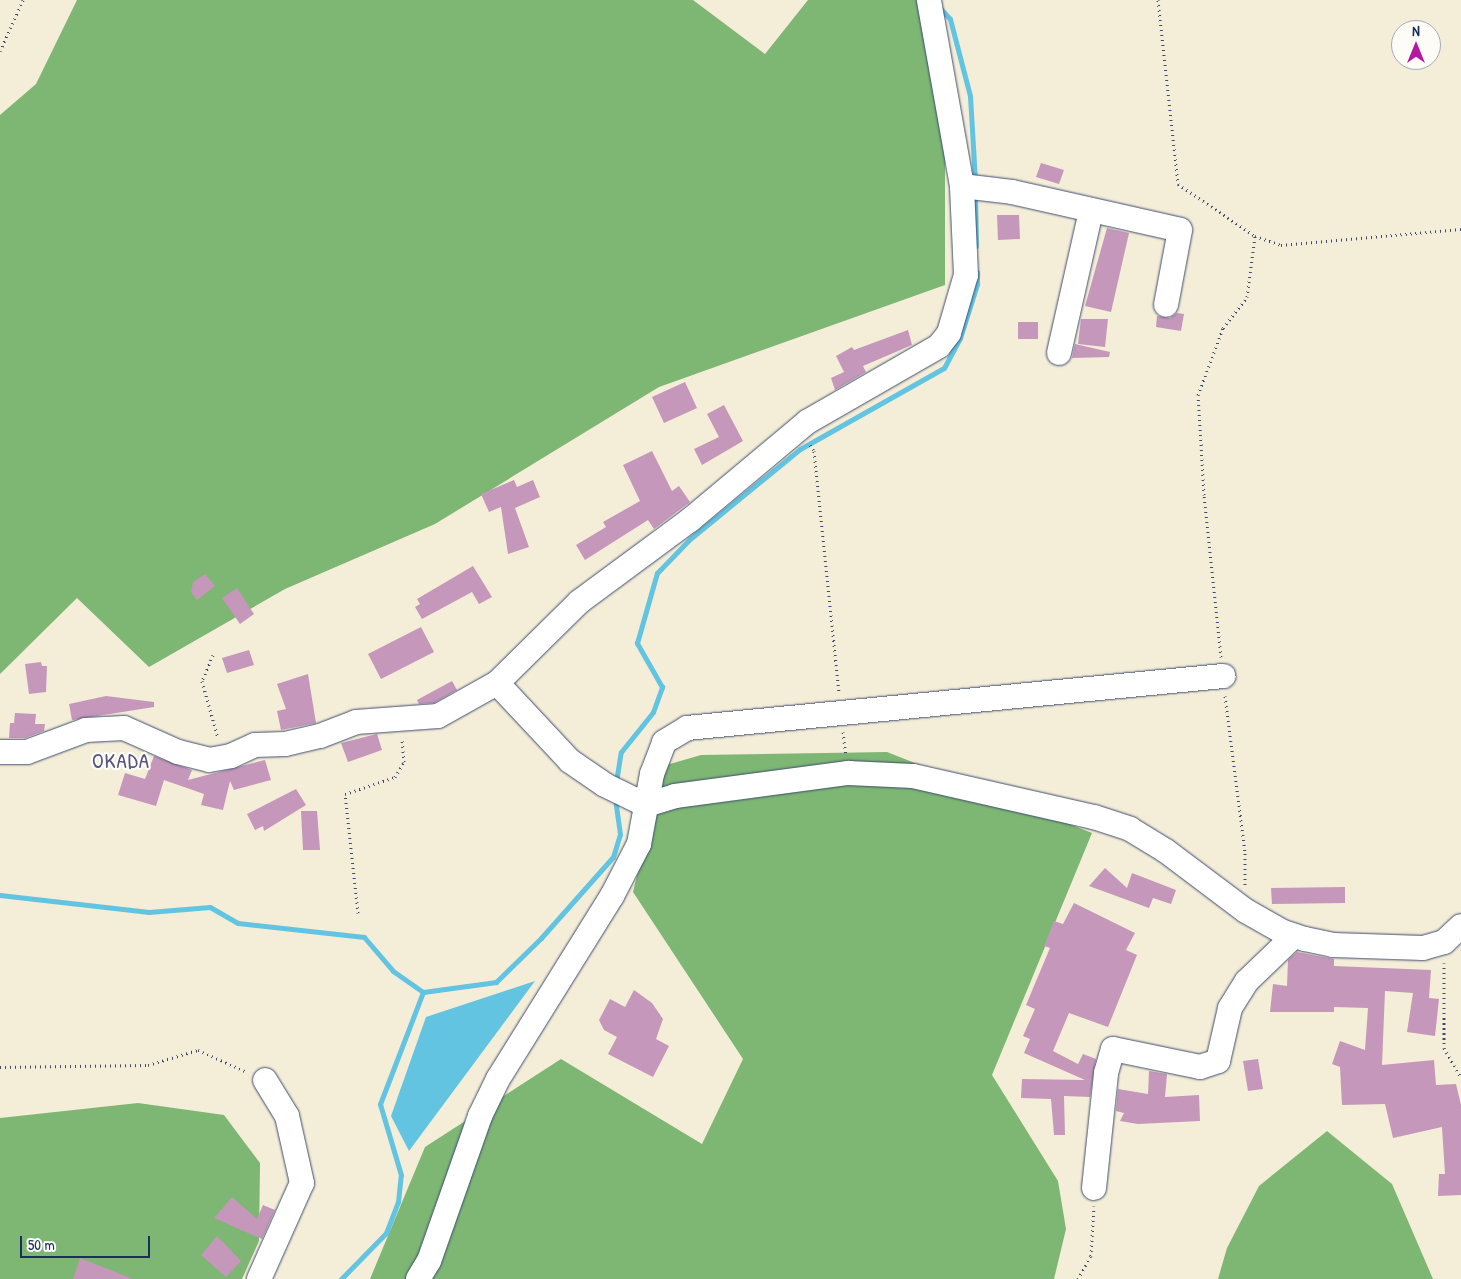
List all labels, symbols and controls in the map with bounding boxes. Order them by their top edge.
north arrow [1391,20,1441,70]
text: N [1412,21,1420,40]
district label: OKADA [91,748,151,774]
scale bar [22,1226,152,1258]
text: 50 m [28,1234,55,1255]

